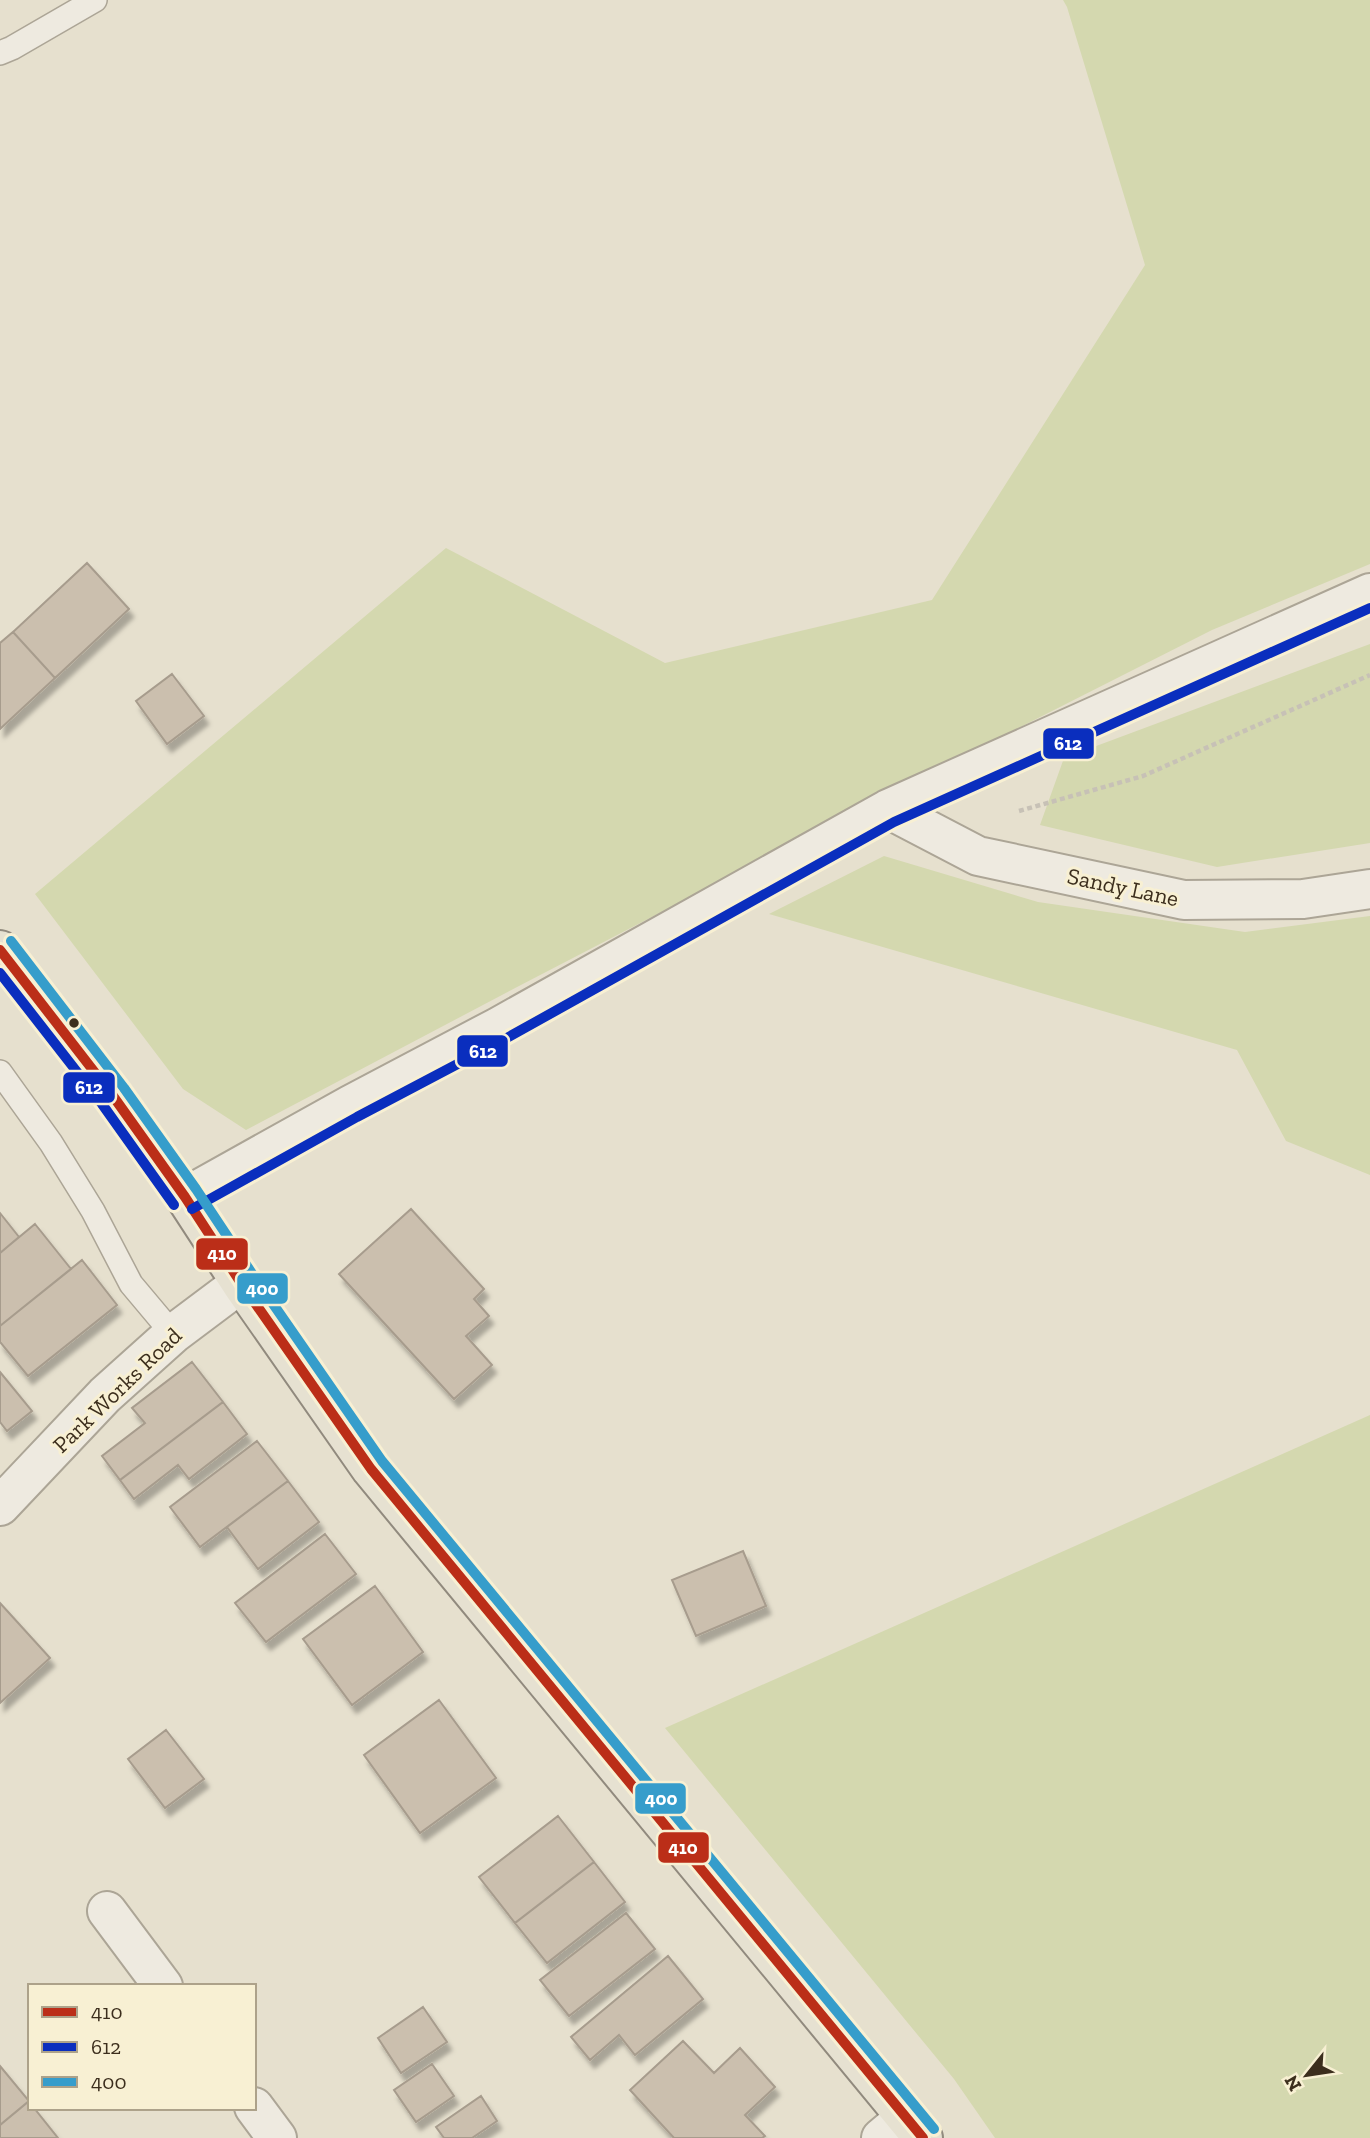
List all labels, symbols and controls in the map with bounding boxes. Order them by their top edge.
line badge: 612 [1042,727,1095,760]
text: 612 [1054,732,1082,755]
street label: Sandy Lane [1065,862,1181,912]
unlabelled marker [67,1016,81,1030]
line badge: 612 [456,1034,509,1068]
text: 612 [469,1040,497,1063]
line badge: 612 [62,1071,116,1104]
text: 612 [75,1076,103,1099]
line badge: 410 [195,1237,249,1271]
text: 410 [207,1242,237,1265]
line badge: 400 [236,1272,289,1305]
text: 400 [246,1277,278,1300]
street label: Park Works Road [47,1321,188,1459]
line badge: 400 [634,1782,687,1815]
text: 400 [645,1787,677,1810]
line badge: 410 [657,1831,710,1864]
text: 410 [668,1836,698,1859]
legend [28,1984,256,2110]
text: 410 [91,1999,123,2024]
text: 612 [91,2034,121,2059]
north arrow [1272,2040,1342,2110]
text: 400 [91,2069,127,2094]
text: N [1279,2071,1306,2095]

